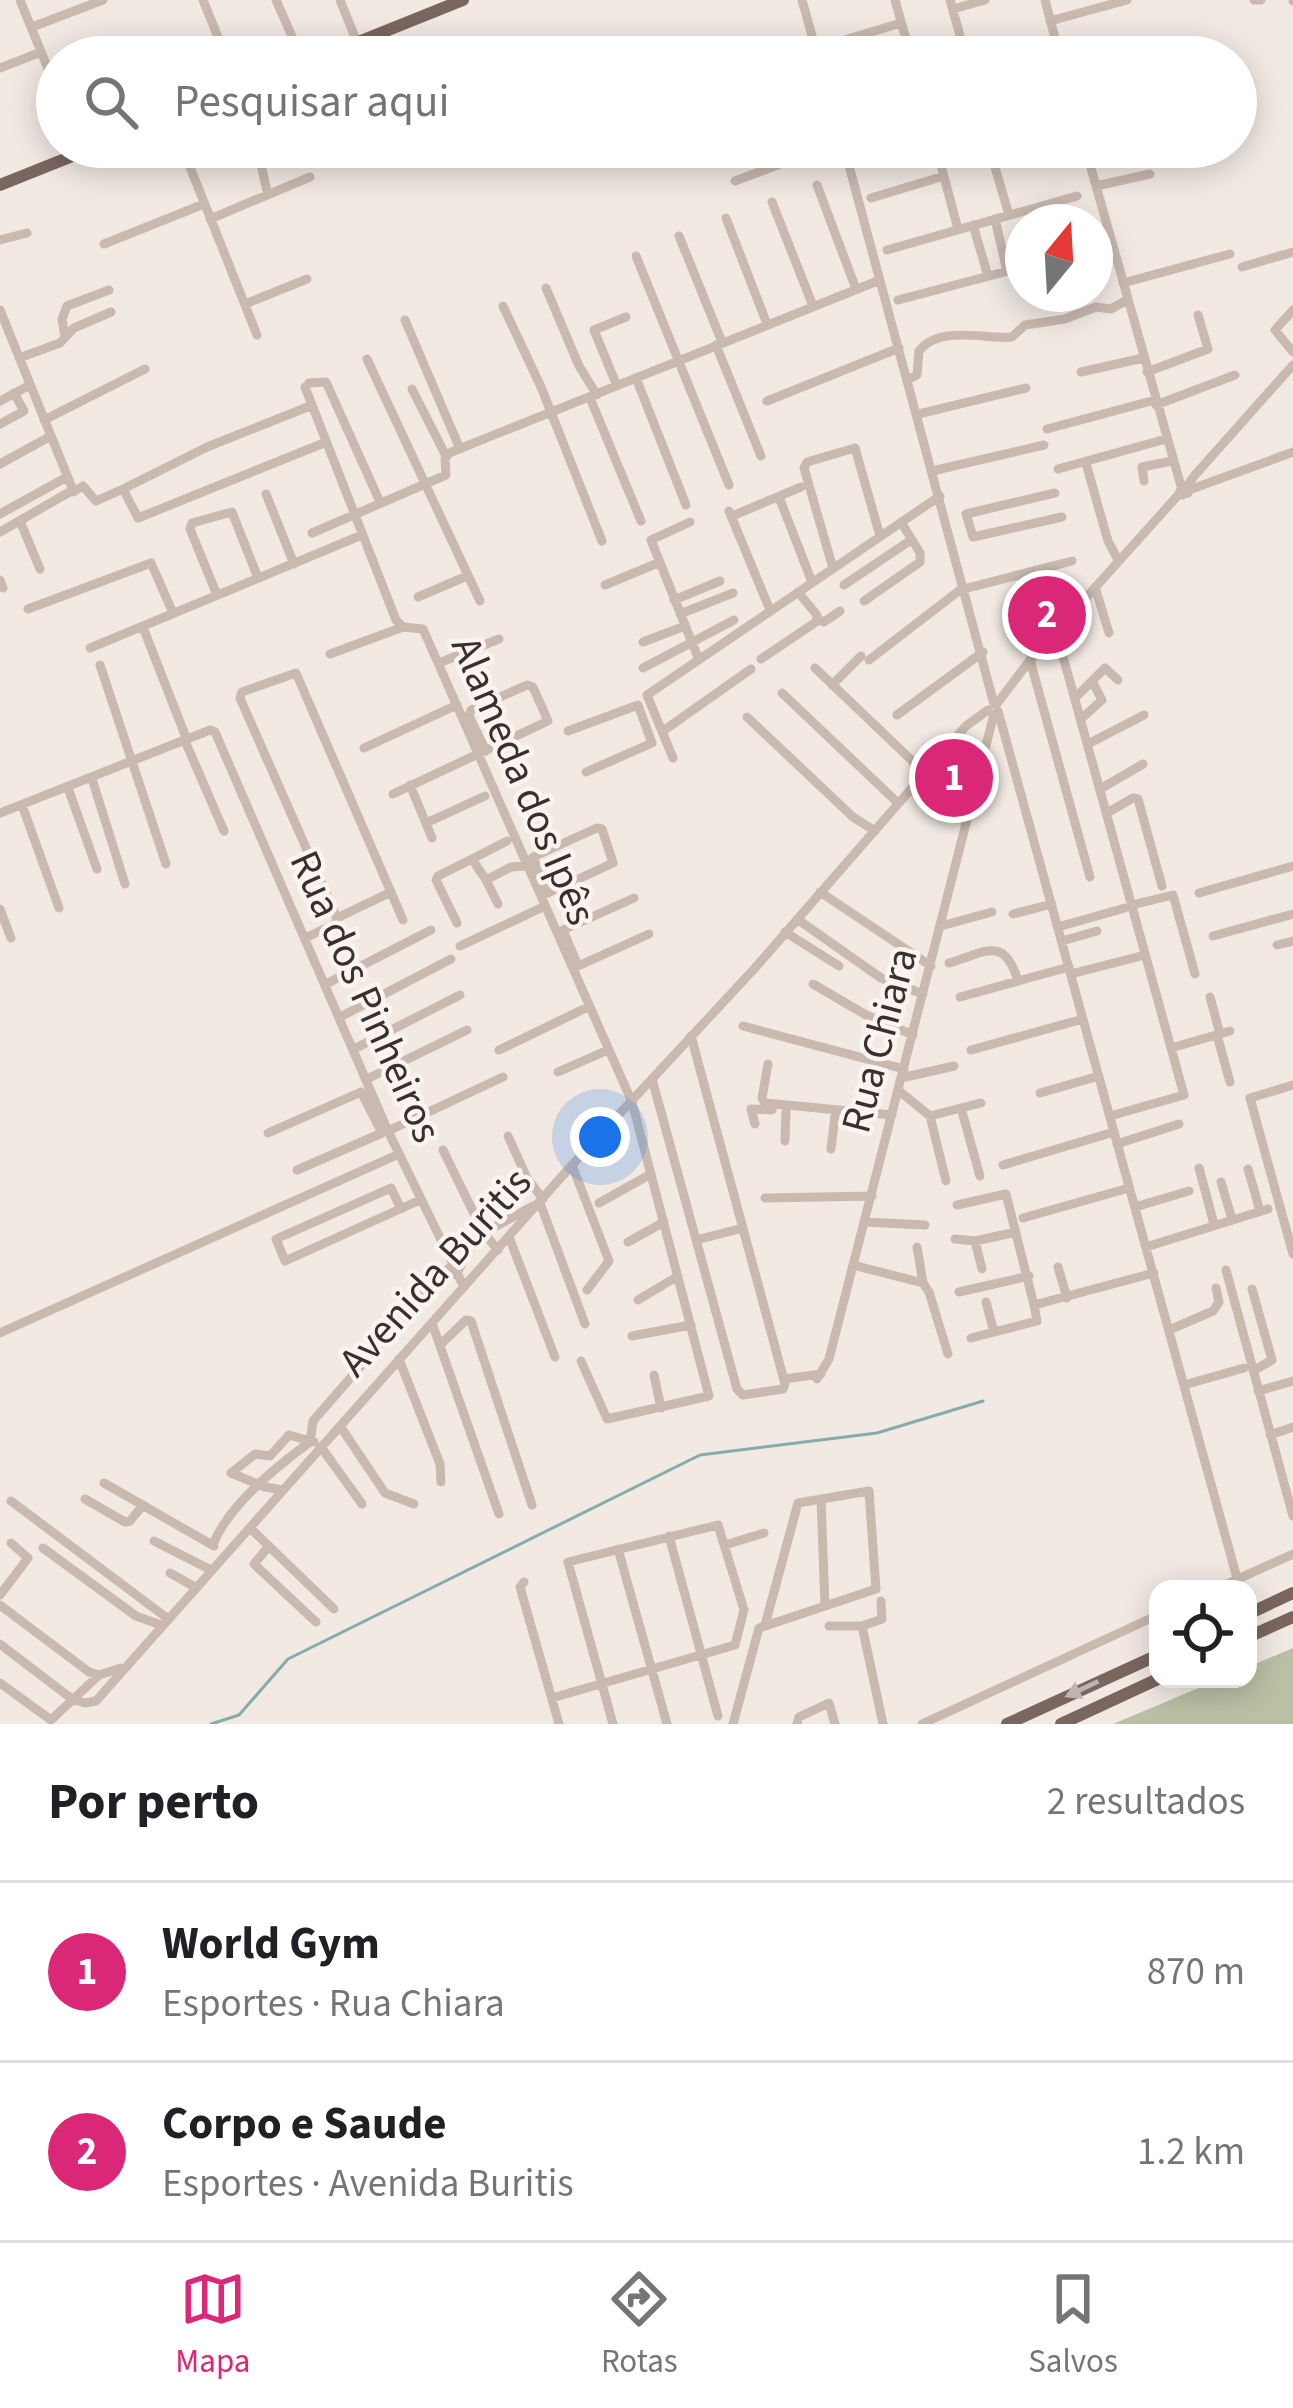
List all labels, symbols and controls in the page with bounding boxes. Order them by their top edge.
search box [36,36,1257,168]
icon: search [78,69,144,135]
text: Pesquisar aqui [174,70,449,134]
north arrow [1005,204,1113,312]
pin: 2 [1008,570,1086,660]
street label: Alameda dos Ipês [435,627,611,934]
pin: 1 [915,733,993,823]
street label: Rua dos Pinheiros [274,841,456,1152]
street label: Rua Chiara [826,941,933,1140]
your location [570,1107,630,1167]
street label: Avenida Buritis [325,1154,546,1390]
map controls [1149,1580,1257,1688]
button: locate [1149,1580,1257,1688]
one-way arrow [1065,1679,1100,1699]
text: Por perto [48,1766,259,1838]
text: 2 resultados [1047,1774,1245,1830]
text: World Gym [162,1912,380,1976]
text: 1 [77,1944,97,2000]
text: 870 m [1147,1944,1245,2000]
text: Esportes · Rua Chiara [162,1976,505,2032]
text: Corpo e Saude [162,2092,447,2156]
text: 2 [77,2124,97,2180]
text: 1.2 km [1137,2124,1245,2180]
text: Esportes · Avenida Buritis [162,2156,574,2212]
tab: Mapa [175,2266,250,2385]
tab: Rotas [601,2266,678,2385]
tab: Salvos [1028,2266,1118,2385]

